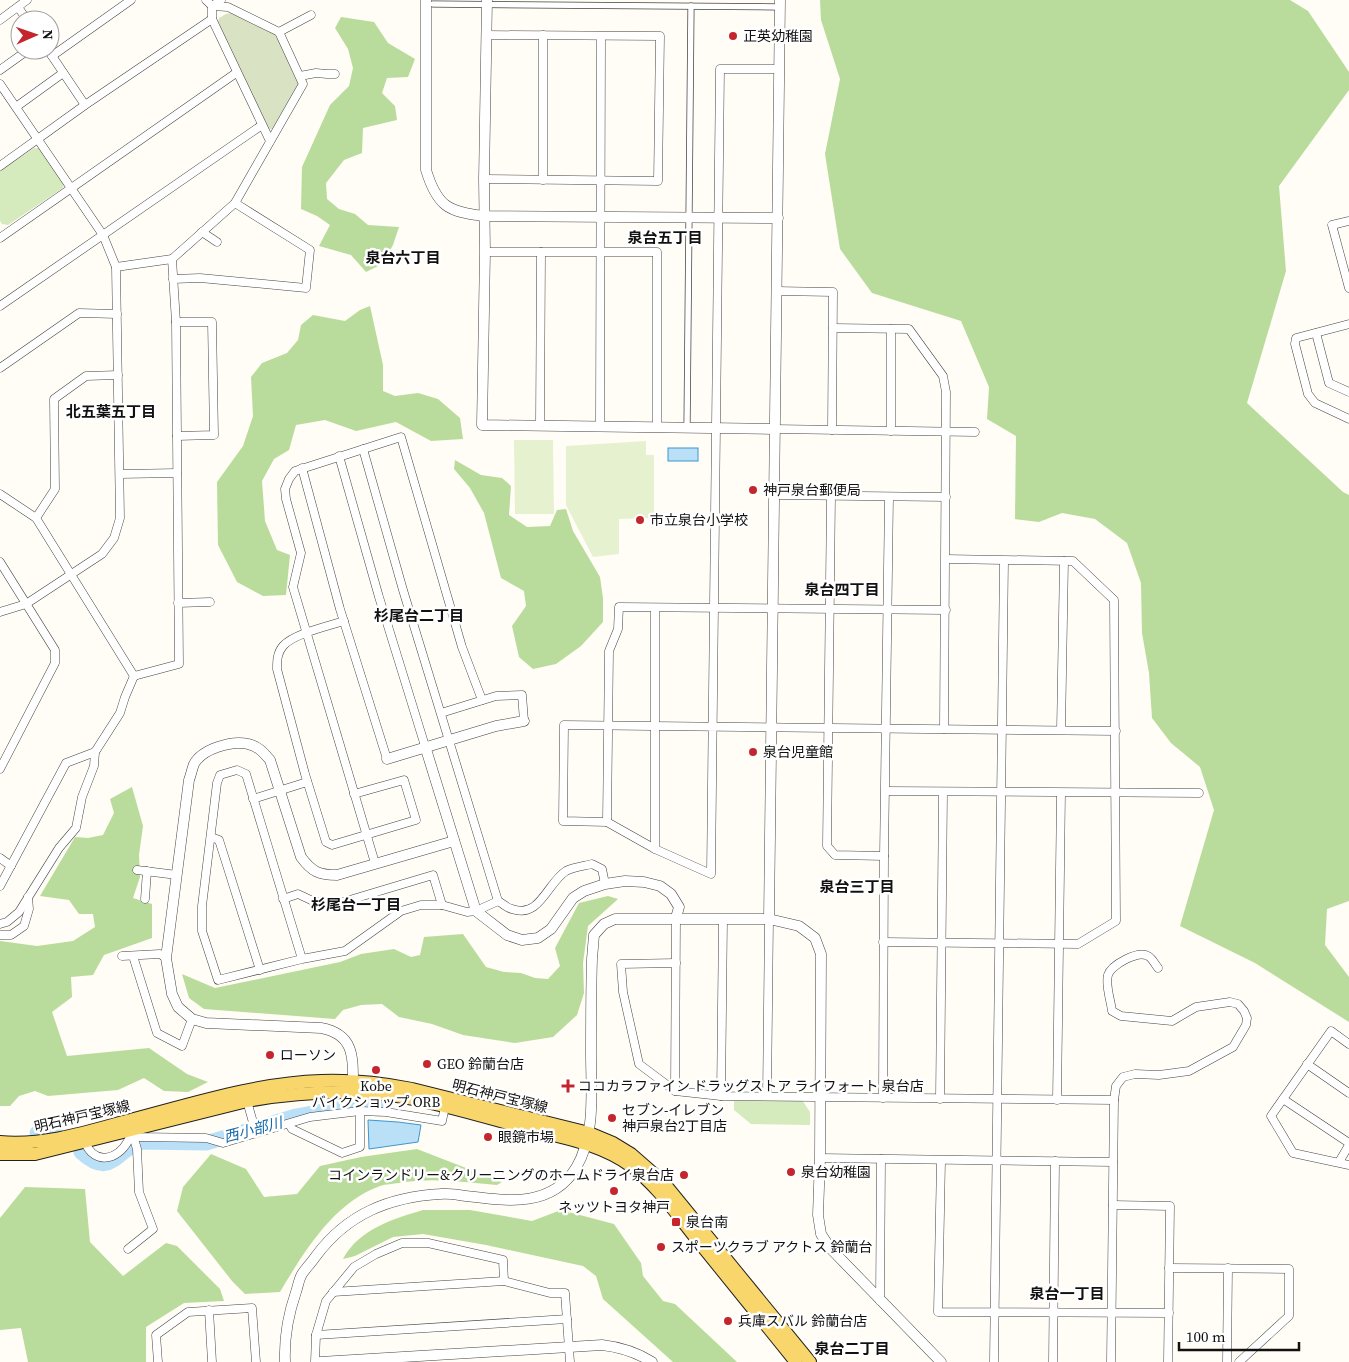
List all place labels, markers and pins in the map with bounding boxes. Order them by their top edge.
place label: 正英幼稚園 [743,26,813,46]
marker: 正英幼稚園 [727,30,739,42]
place label: 神戸泉台郵便局 [763,480,861,500]
marker: 神戸泉台郵便局 [747,484,759,496]
place label: 市立泉台小学校 [650,510,748,530]
marker: 市立泉台小学校 [634,514,646,526]
place label: 泉台児童館 [763,742,833,762]
marker: 泉台児童館 [747,746,759,758]
place label: ローソン [280,1045,336,1065]
marker: ローソン [264,1049,276,1061]
place label: GEO 鈴蘭台店 [437,1054,524,1074]
marker: GEO 鈴蘭台店 [421,1058,433,1070]
marker: Kobe バイクショップ ORB [370,1064,382,1076]
place label: Kobe バイクショップ ORB [312,1076,440,1112]
place label: ココカラファイン ドラッグストア ライフォート 泉台店 [578,1076,924,1096]
marker: ココカラファイン ドラッグストア ライフォート 泉台店 [562,1080,574,1092]
place label: セブン-イレブン 神戸泉台2丁目店 [622,1100,727,1136]
marker: セブン-イレブン 神戸泉台2丁目店 [606,1112,618,1124]
place label: 眼鏡市場 [498,1127,554,1147]
marker: 眼鏡市場 [482,1131,494,1143]
place label: 泉台幼稚園 [801,1162,871,1182]
place label: コインランドリー&クリーニングのホームドライ泉台店 [328,1165,674,1185]
marker: 泉台幼稚園 [785,1166,797,1178]
marker: コインランドリー&クリーニングのホームドライ泉台店 [678,1169,690,1181]
marker: ネッツトヨタ神戸 [608,1185,620,1197]
place label: ネッツトヨタ神戸 [558,1197,670,1217]
place label: 泉台南 [686,1212,728,1232]
marker: 泉台南 [670,1216,682,1228]
place label: スポーツクラブ アクトス 鈴蘭台 [671,1237,873,1257]
marker: スポーツクラブ アクトス 鈴蘭台 [655,1241,667,1253]
place label: 兵庫スバル 鈴蘭台店 [738,1311,867,1331]
marker: 兵庫スバル 鈴蘭台店 [722,1315,734,1327]

